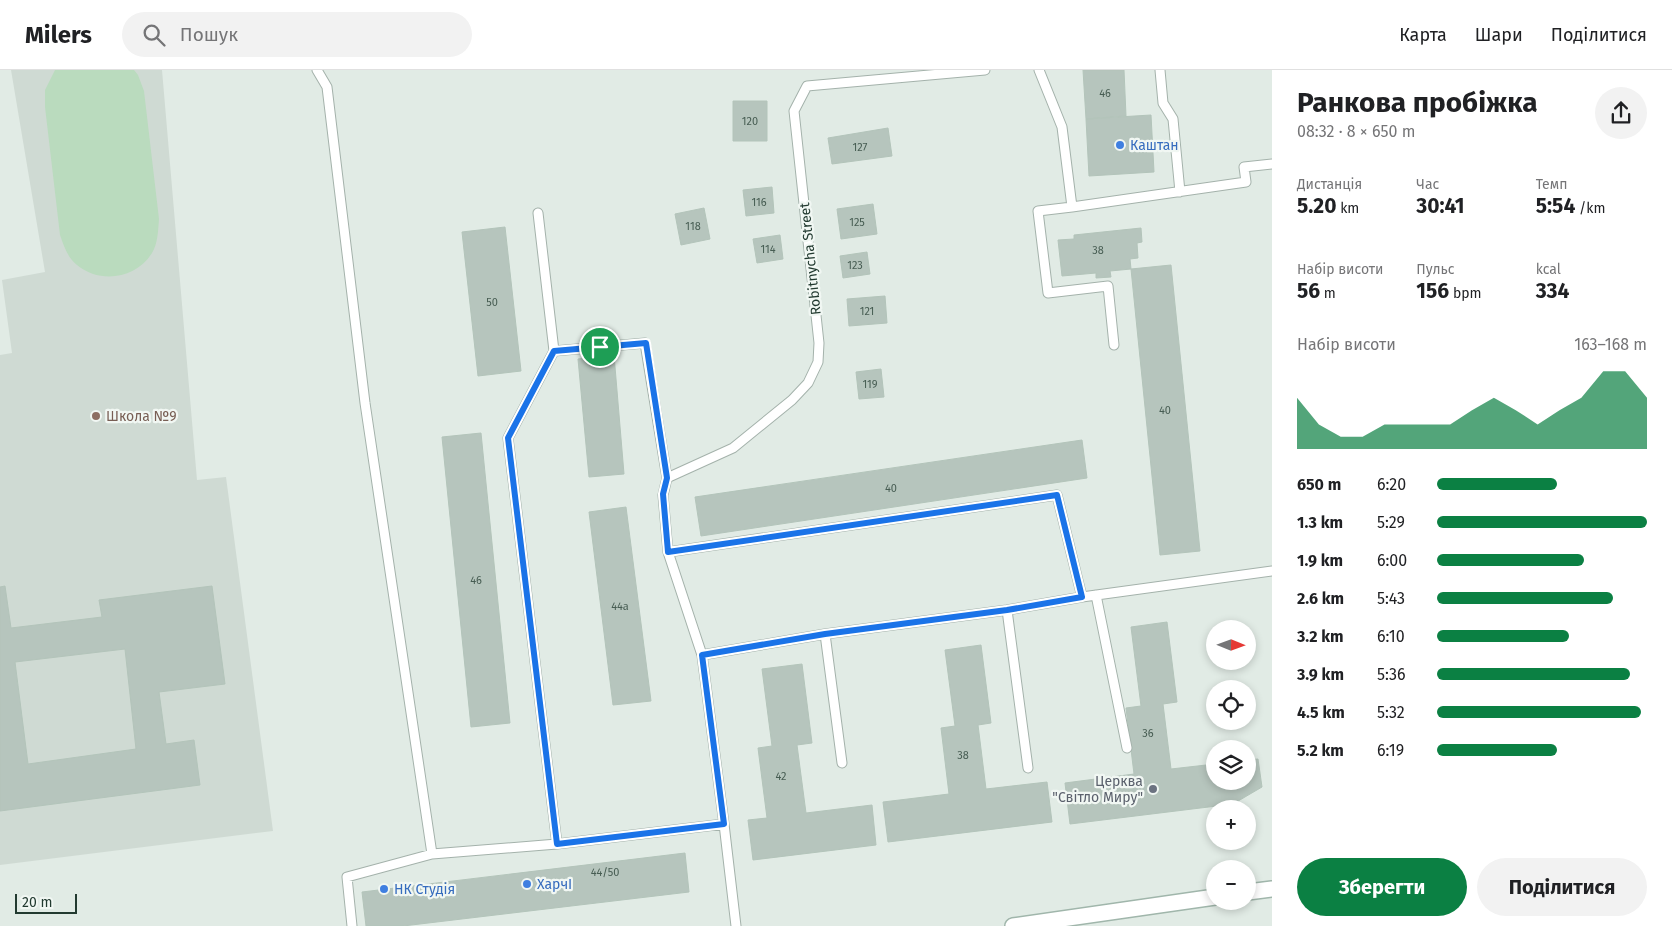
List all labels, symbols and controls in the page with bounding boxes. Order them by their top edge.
search box [122,12,472,57]
text: Milers [25,21,92,49]
icon: search [140,21,168,49]
text: Пошук [180,23,238,46]
text: Карта [1399,24,1447,46]
text: Шари [1475,24,1523,46]
text: Поділитися [1551,24,1647,46]
text: Ранкова пробіжка [1297,86,1538,119]
house number: 46 [1099,87,1111,100]
button: share [1595,87,1647,139]
house number: 120 [742,115,758,128]
text: 08:32 · 8 × 650 m [1297,122,1415,141]
place label: Каштан [1130,137,1179,154]
marker: Каштан [1114,139,1126,151]
house number: 127 [853,141,868,154]
text: Дистанція [1297,176,1362,193]
text: Час [1416,176,1439,193]
text: Темп [1536,176,1567,193]
text: 5.20 [1297,193,1336,219]
text: 30:41 [1416,193,1465,219]
text: 5:54 [1536,193,1575,219]
house number: 116 [751,196,767,209]
text: km [1336,200,1359,217]
text: /km [1575,200,1605,217]
street label: Robitnycha Street [796,201,825,316]
house number: 125 [849,216,865,229]
house number: 118 [685,220,701,233]
house number: 114 [760,243,776,256]
house number: 38 [1092,244,1104,257]
house number: 123 [847,259,863,272]
text: Набір висоти [1297,261,1383,278]
text: Пульс [1416,261,1455,278]
text: kcal [1536,261,1561,278]
text: 56 [1297,278,1320,304]
text: 156 [1416,278,1449,304]
text: 334 [1536,278,1569,304]
text: m [1320,285,1336,302]
text: bpm [1449,285,1482,302]
house number: 50 [486,296,498,309]
house number: 121 [860,305,874,318]
pin [579,326,621,368]
icon: arrive [586,333,614,361]
text: Набір висоти [1297,335,1396,354]
text: 163–168 m [1574,335,1647,354]
house number: 119 [862,378,878,391]
house number: 40 [1159,404,1171,417]
place label: Школа №9 [106,408,177,425]
marker: Школа №9 [90,410,102,422]
text: 650 m [1297,475,1341,494]
text: 6:20 [1377,475,1406,494]
house number: 40 [885,482,897,495]
text: 1.3 km [1297,513,1343,532]
text: 5:29 [1377,513,1405,532]
text: 1.9 km [1297,551,1343,570]
text: 6:00 [1377,551,1407,570]
house number: 46 [470,574,482,587]
text: 2.6 km [1297,589,1344,608]
text: 5:43 [1377,589,1405,608]
house number: 44а [611,600,629,613]
north arrow [1206,620,1256,670]
map controls [1206,620,1256,910]
text: 3.2 km [1297,627,1344,646]
text: 6:10 [1377,627,1405,646]
text: 3.9 km [1297,665,1344,684]
text: 5:36 [1377,665,1406,684]
button: locate [1206,680,1256,730]
text: 4.5 km [1297,703,1345,722]
text: 5:32 [1377,703,1405,722]
house number: 36 [1142,727,1154,740]
button: layers [1206,740,1256,790]
text: 5.2 km [1297,741,1344,760]
text: 6:19 [1377,741,1404,760]
house number: 38 [957,749,969,762]
house number: 42 [775,770,787,783]
place label: Церква "Світло Миру" [1052,773,1143,806]
marker: Церква "Світло Миру" [1147,783,1159,795]
button: + [1206,800,1256,850]
button: Зберегти [1297,858,1467,916]
button: Поділитися [1477,858,1647,916]
button: − [1206,860,1256,910]
house number: 44/50 [591,866,619,879]
place label: ХарчI [537,876,572,893]
marker: ХарчI [521,878,533,890]
place label: НК Студія [394,881,455,898]
marker: НК Студія [378,883,390,895]
scale bar [15,891,78,914]
text: 20 m [22,894,52,911]

